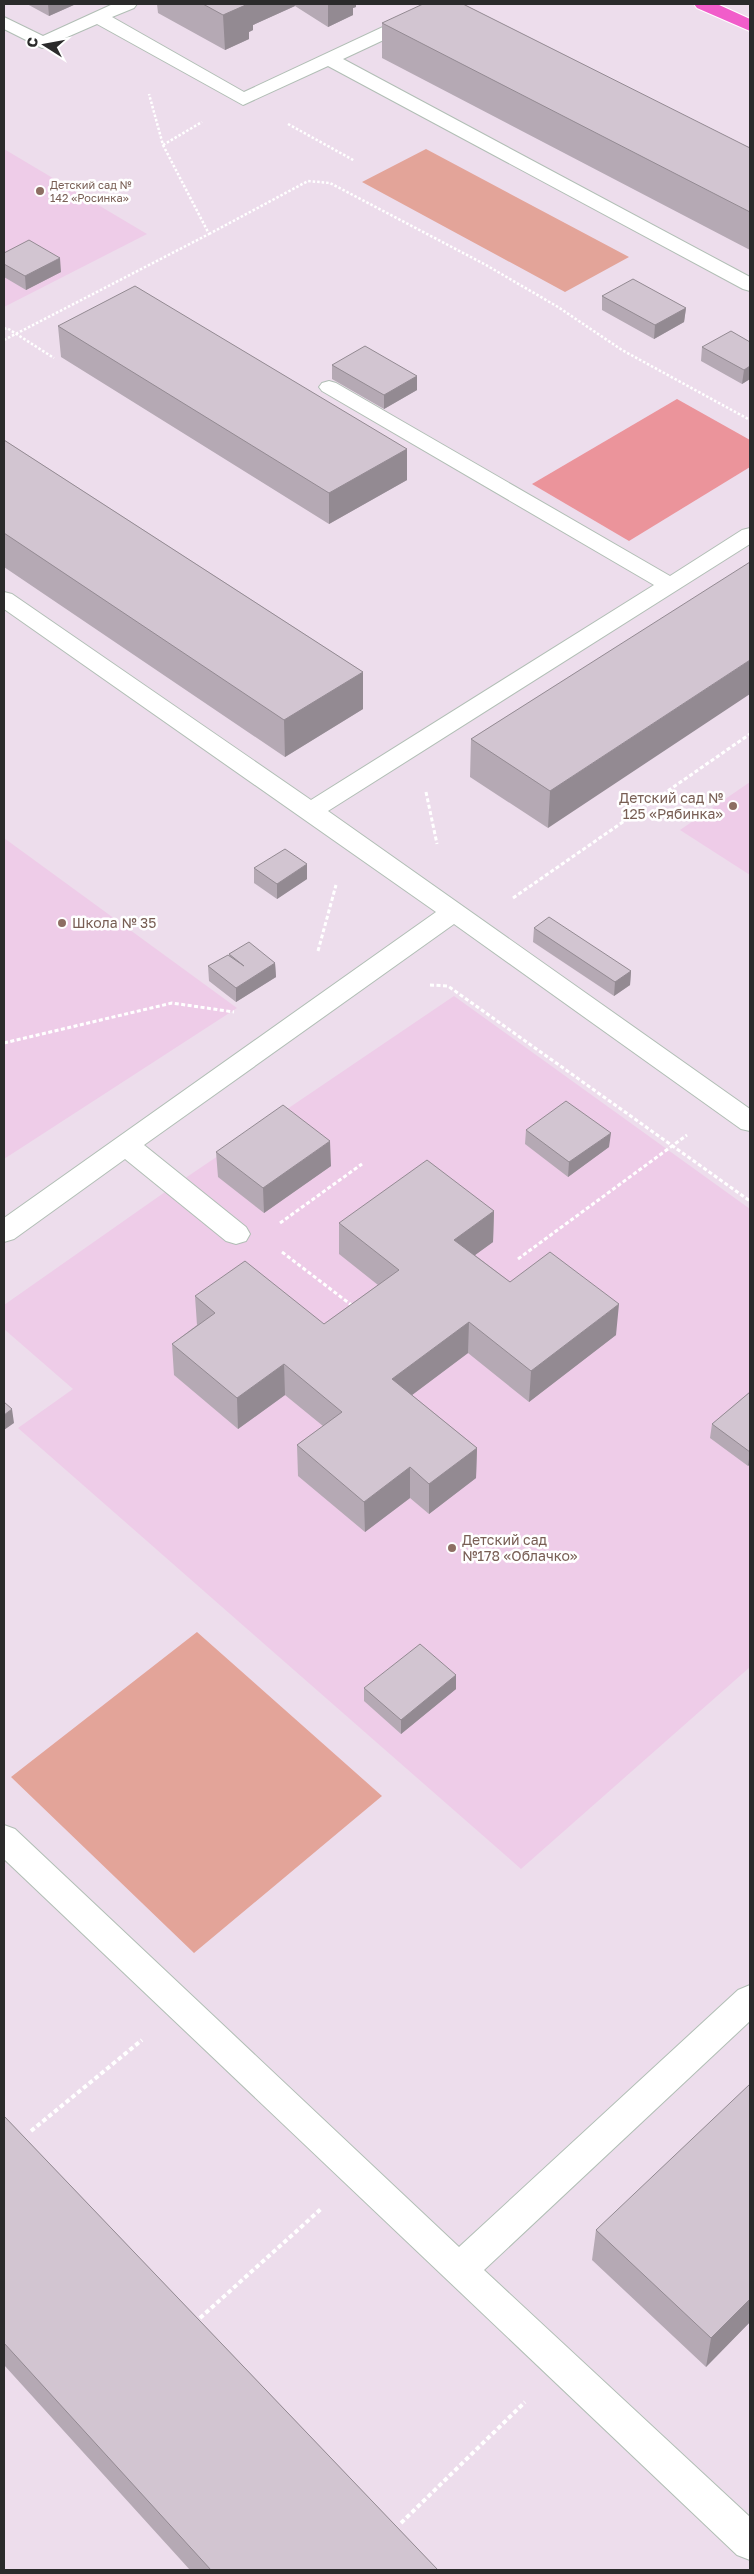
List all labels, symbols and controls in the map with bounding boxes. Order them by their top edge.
north arrow [20,20,70,70]
text: С [22,36,41,49]
place label: Детский сад № 142 «Росинка» [50,178,132,204]
marker: Детский сад № 142 «Росинка» [34,185,46,197]
place label: Детский сад № 125 «Рябинка» [619,789,724,822]
marker: Детский сад № 125 «Рябинка» [727,800,739,812]
place label: Школа № 35 [72,914,156,931]
marker: Школа № 35 [56,917,68,929]
place label: Детский сад №178 «Облачко» [462,1531,578,1564]
marker: Детский сад №178 «Облачко» [446,1542,458,1554]

